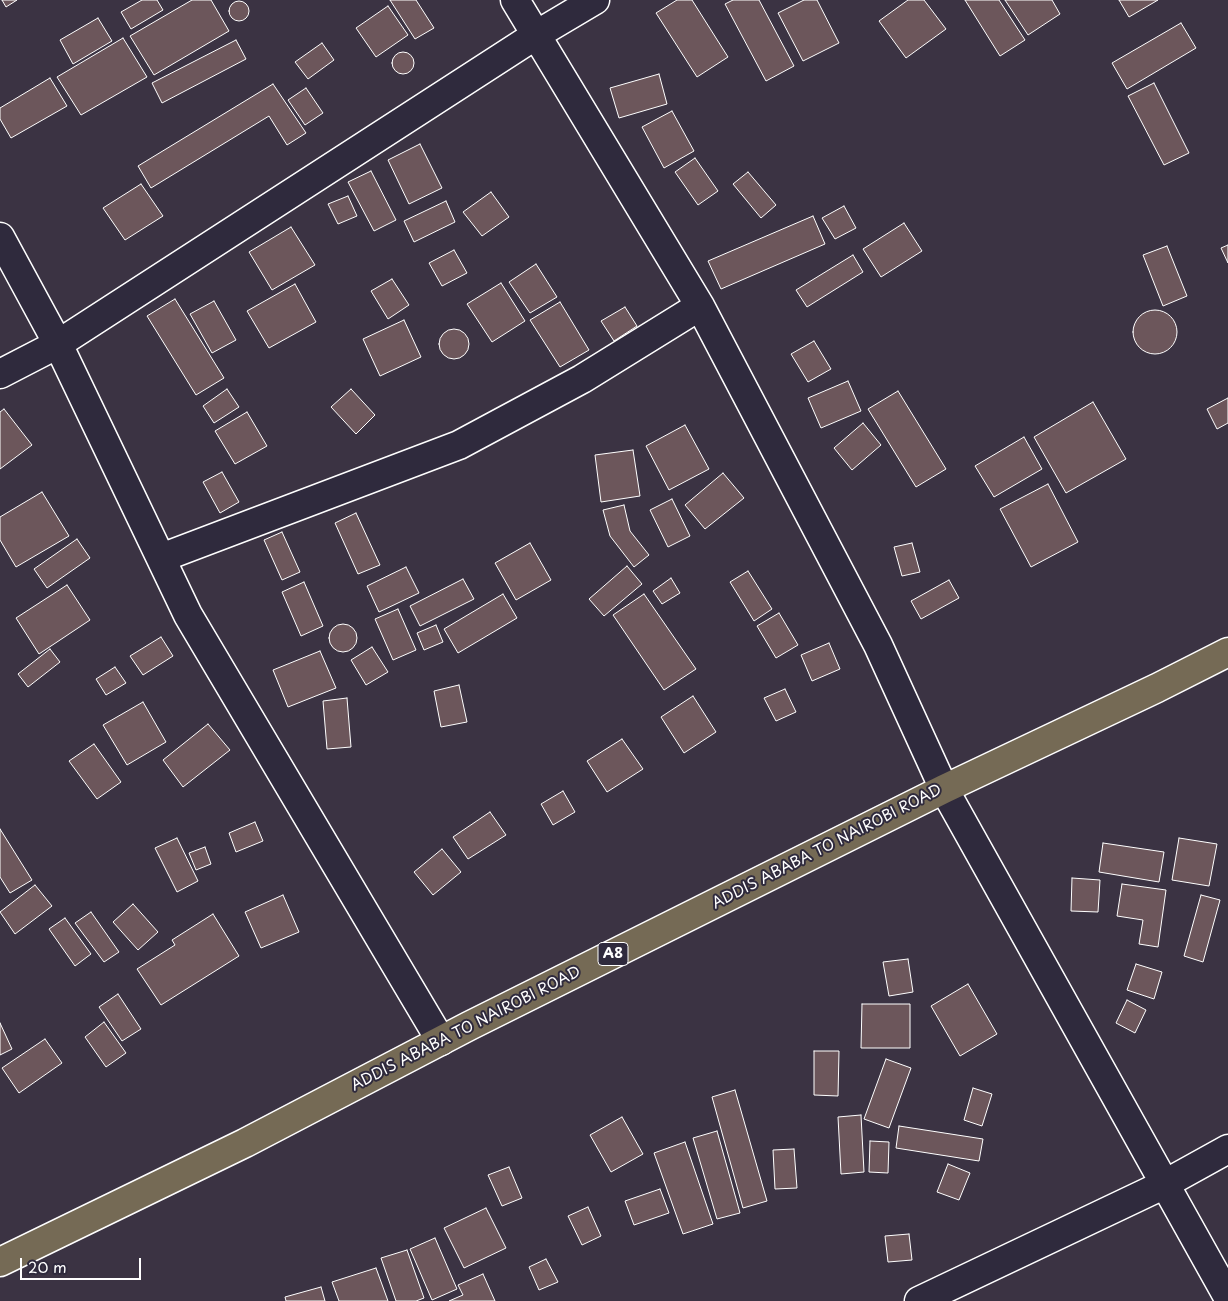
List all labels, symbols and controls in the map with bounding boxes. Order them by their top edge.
street label: ADDIS ABABA TO NAIROBI ROAD [709,781,945,913]
road number: A8 [598,942,628,966]
street label: ADDIS ABABA TO NAIROBI ROAD [348,963,584,1095]
scale bar [22,1248,144,1280]
text: 20 m [28,1255,67,1278]

